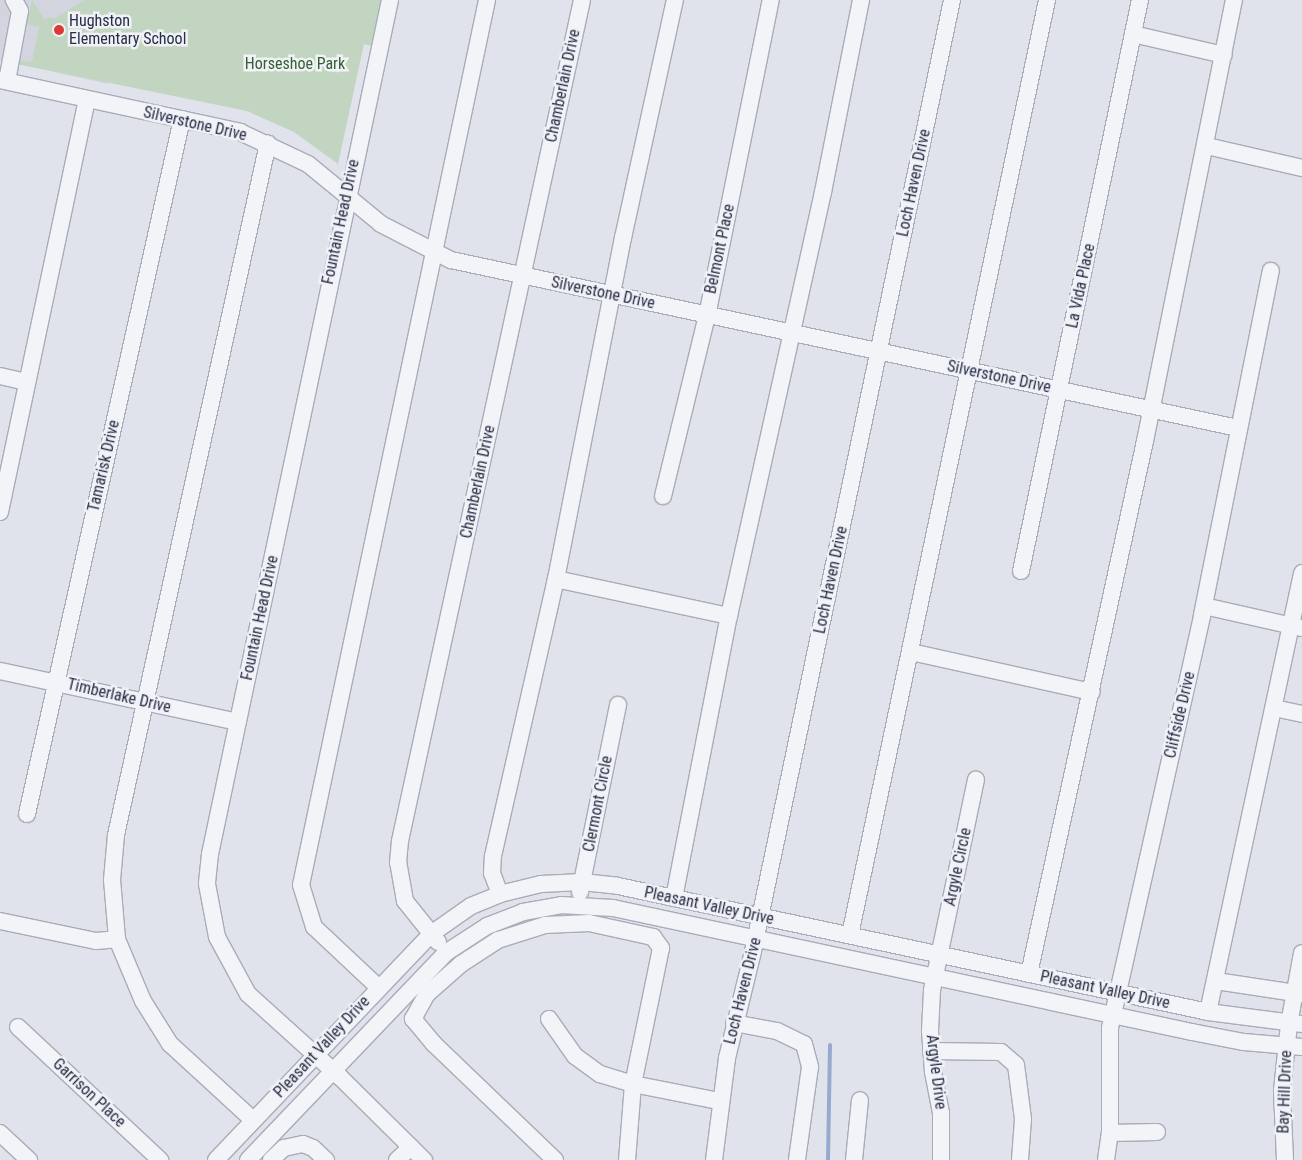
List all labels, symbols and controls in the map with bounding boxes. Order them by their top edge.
place label: Hughston Elementary School [69,11,186,49]
marker: Hughston Elementary School [53,24,65,36]
street label: Chamberlain Drive [542,28,584,144]
park label: Horseshoe Park [245,54,345,74]
street label: Silverstone Drive [141,103,249,145]
street label: Loch Haven Drive [893,127,935,239]
street label: Fountain Head Drive [318,158,364,286]
street label: Belmont Place [701,202,739,296]
street label: La Vida Place [1063,242,1099,330]
street label: Silverstone Drive [549,273,657,313]
street label: Silverstone Drive [945,357,1053,397]
street label: Tamarisk Drive [84,418,124,514]
street label: Chamberlain Drive [457,424,499,540]
street label: Loch Haven Drive [810,524,852,636]
street label: Fountain Head Drive [237,554,283,682]
street label: Cliffside Drive [1161,670,1199,760]
street label: Timberlake Drive [65,675,173,717]
street label: Clermont Circle [579,754,617,854]
street label: Argyle Circle [940,826,976,908]
street label: Pleasant Valley Drive [642,883,776,929]
street label: Loch Haven Drive [720,936,766,1046]
street label: Pleasant Valley Drive [1038,967,1172,1013]
street label: Pleasant Valley Drive [270,992,374,1102]
street label: Argyle Drive [922,1033,950,1111]
street label: Bay Hill Drive [1274,1050,1296,1134]
street label: Garrison Place [49,1054,129,1132]

